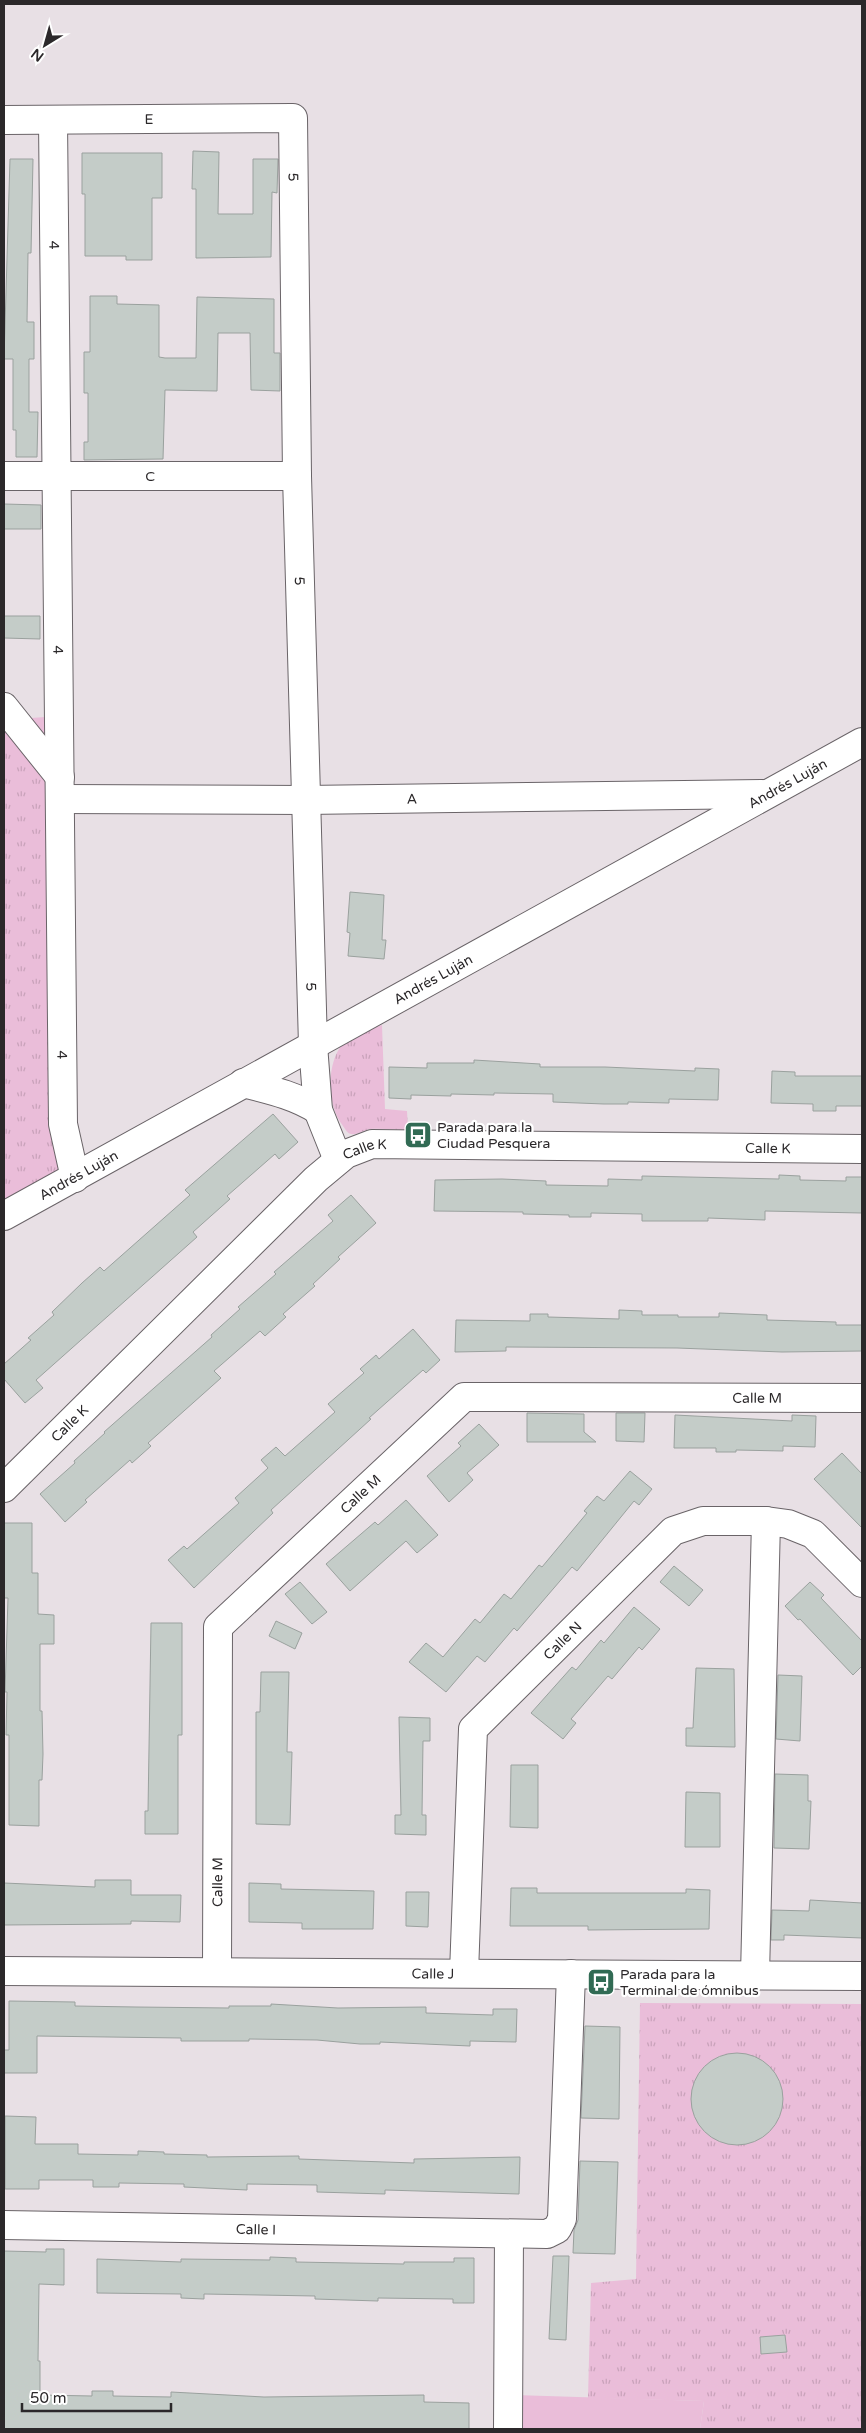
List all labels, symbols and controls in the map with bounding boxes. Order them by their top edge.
north arrow [20,20,70,70]
text: N [28,45,47,65]
street label: E [144,111,154,128]
street label: 5 [285,173,302,181]
street label: 4 [45,241,62,250]
street label: C [145,468,155,485]
street label: 5 [291,576,308,586]
street label: 4 [49,645,66,655]
street label: Andrés Luján [745,755,830,812]
street label: A [407,791,417,808]
street label: Andrés Luján [391,951,476,1008]
street label: 5 [302,982,319,991]
street label: 4 [53,1050,70,1060]
place label: Parada para la Ciudad Pesquera [437,1119,550,1152]
bus stop icon: Parada para la Ciudad Pesquera [403,1120,433,1150]
street label: Calle K [340,1136,387,1163]
street label: Calle K [745,1140,791,1157]
street label: Andrés Luján [36,1147,121,1204]
street label: Calle M [732,1390,782,1407]
street label: Calle K [48,1402,92,1446]
street label: Calle M [337,1471,385,1517]
street label: Calle N [540,1618,586,1664]
street label: Calle M [209,1857,226,1907]
street label: Calle J [412,1965,454,1983]
place label: Parada para la Terminal de ómnibus [620,1966,759,1999]
bus stop icon: Parada para la Terminal de ómnibus [586,1967,616,1997]
street label: Calle I [236,2221,276,2239]
scale bar [22,2380,171,2412]
text: 50 m [30,2389,67,2407]

